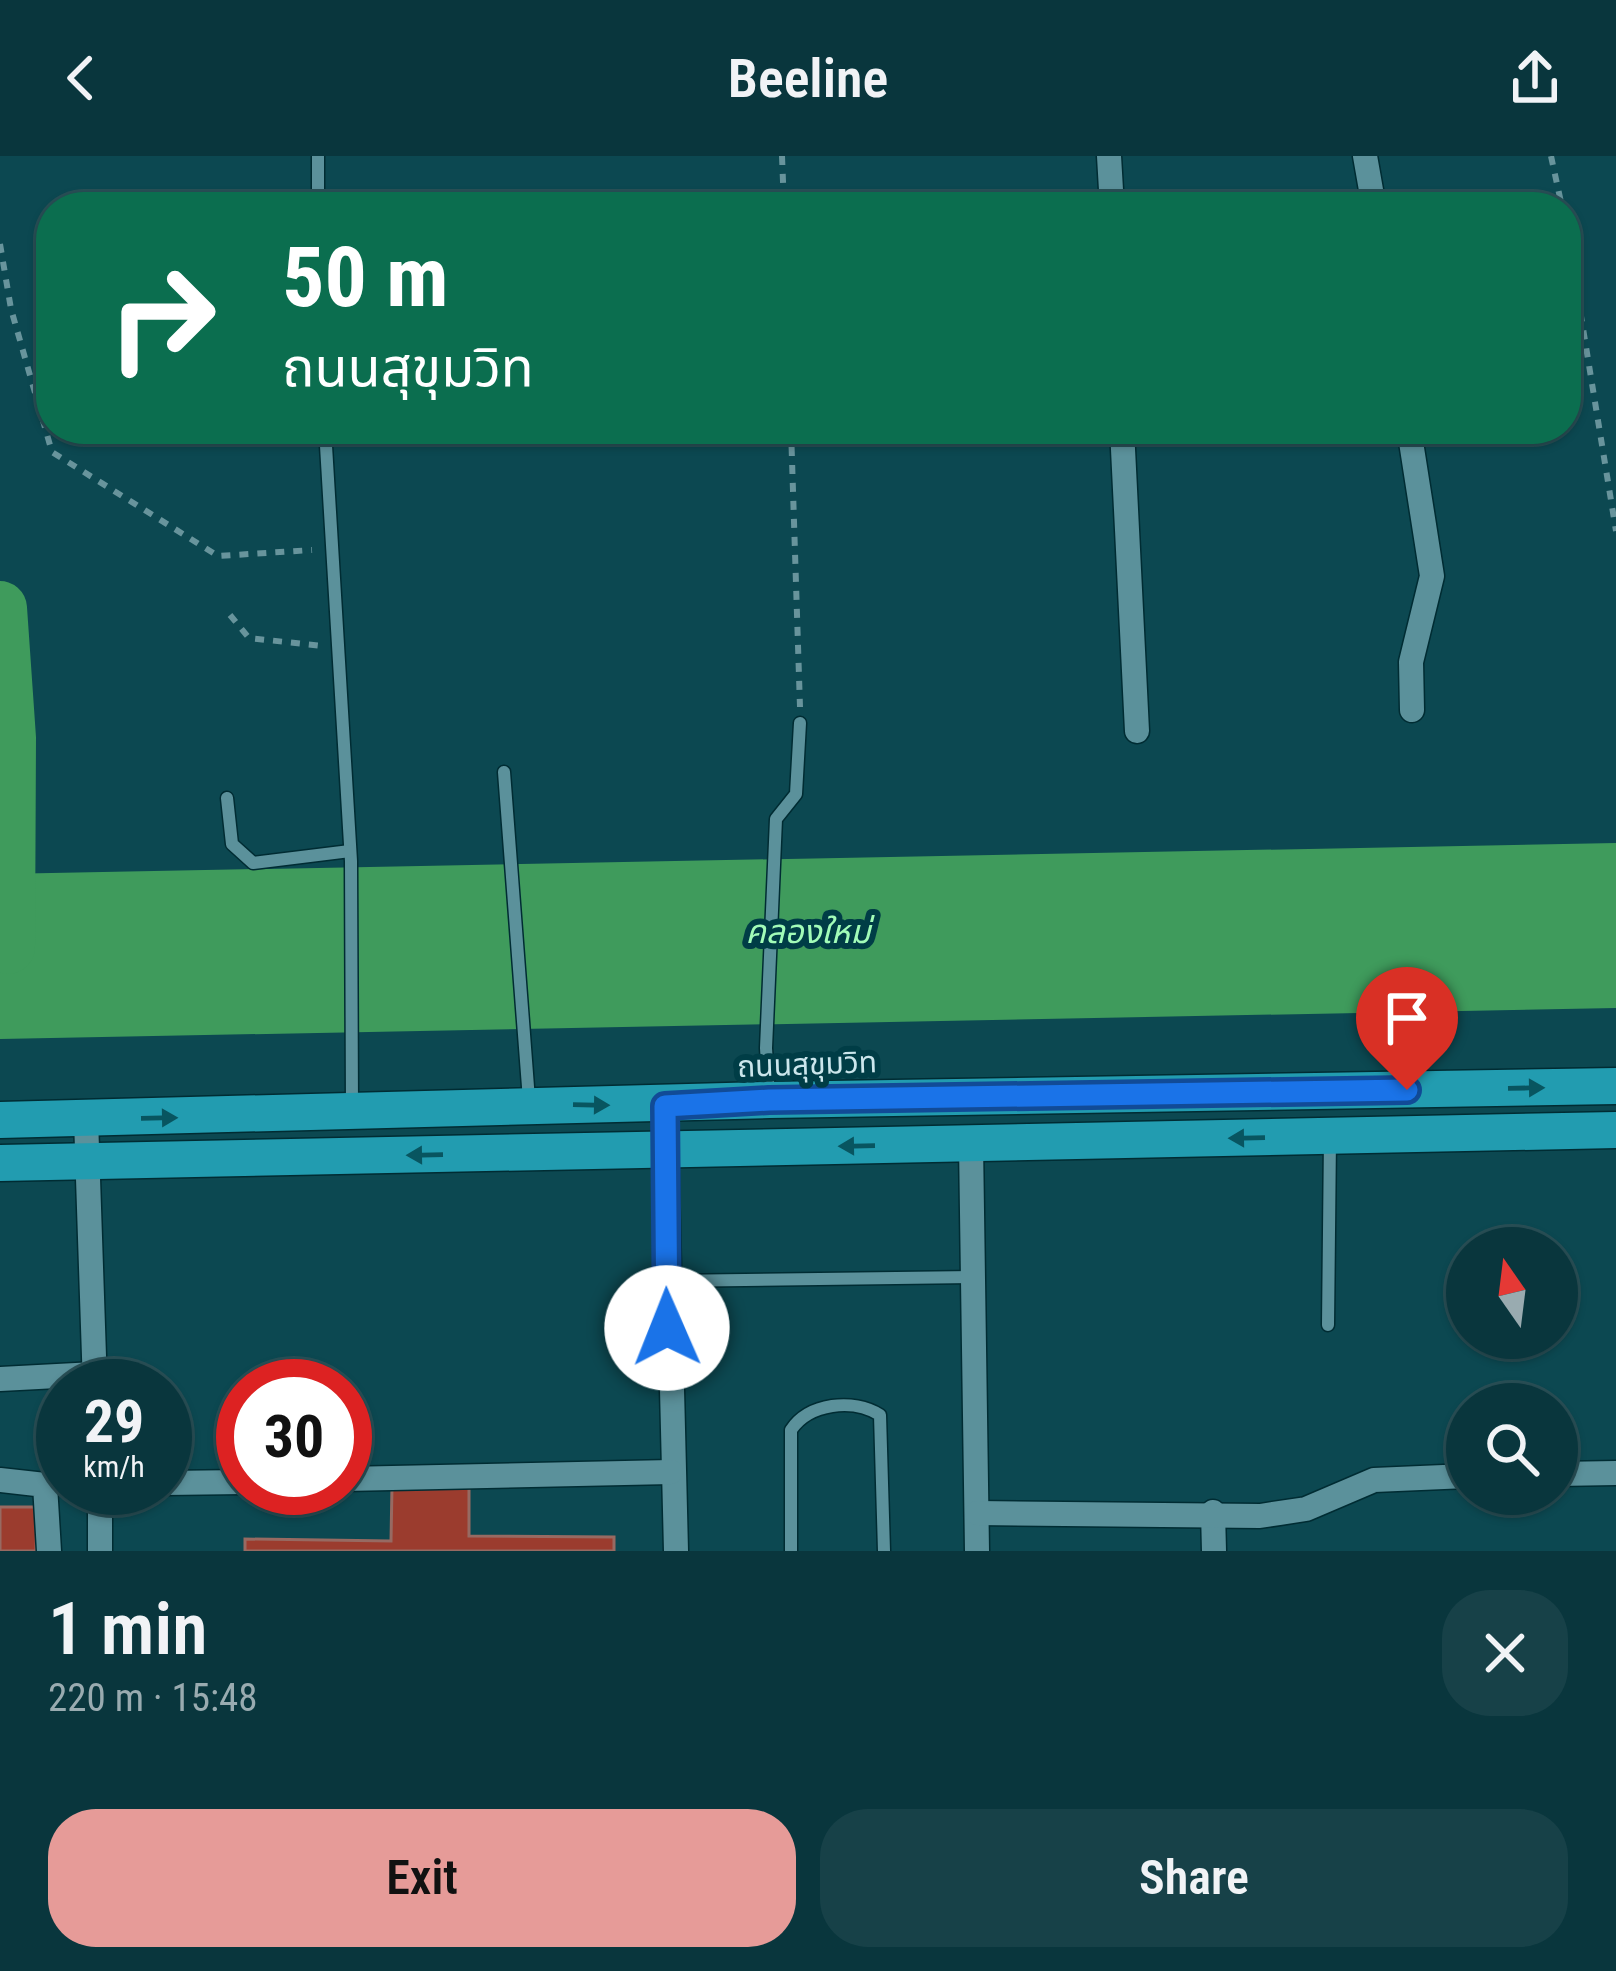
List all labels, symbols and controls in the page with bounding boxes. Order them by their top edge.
icon: back [48,45,114,111]
icon: share [1502,45,1568,111]
text: Beeline [728,47,888,110]
text: 50 m [282,228,449,327]
icon: right [84,240,240,396]
text: ถนนสุขุมวิท [282,336,534,399]
water label: คลองใหม่ [746,912,876,951]
pin [1356,967,1458,1090]
icon: arrive [1374,985,1440,1051]
street label: ถนนสุขุมวิท [736,1044,878,1085]
one-way arrow [1508,1078,1546,1098]
one-way arrow [573,1095,611,1114]
one-way arrow [141,1108,179,1127]
one-way arrow [1227,1129,1265,1148]
one-way arrow [837,1136,875,1155]
one-way arrow [405,1145,443,1164]
north arrow [1446,1227,1578,1359]
map controls [1446,1227,1578,1515]
position arrow [604,1265,730,1391]
speed limit sign: 30 [216,1359,372,1515]
button: search [1446,1383,1578,1515]
text: 29 [84,1386,144,1457]
text: km/h [83,1449,145,1484]
text: 1 min [48,1587,207,1672]
button: close [1442,1590,1568,1716]
text: 220 m · 15:48 [48,1675,258,1721]
button: Exit [48,1809,796,1947]
button: Share [820,1809,1568,1947]

